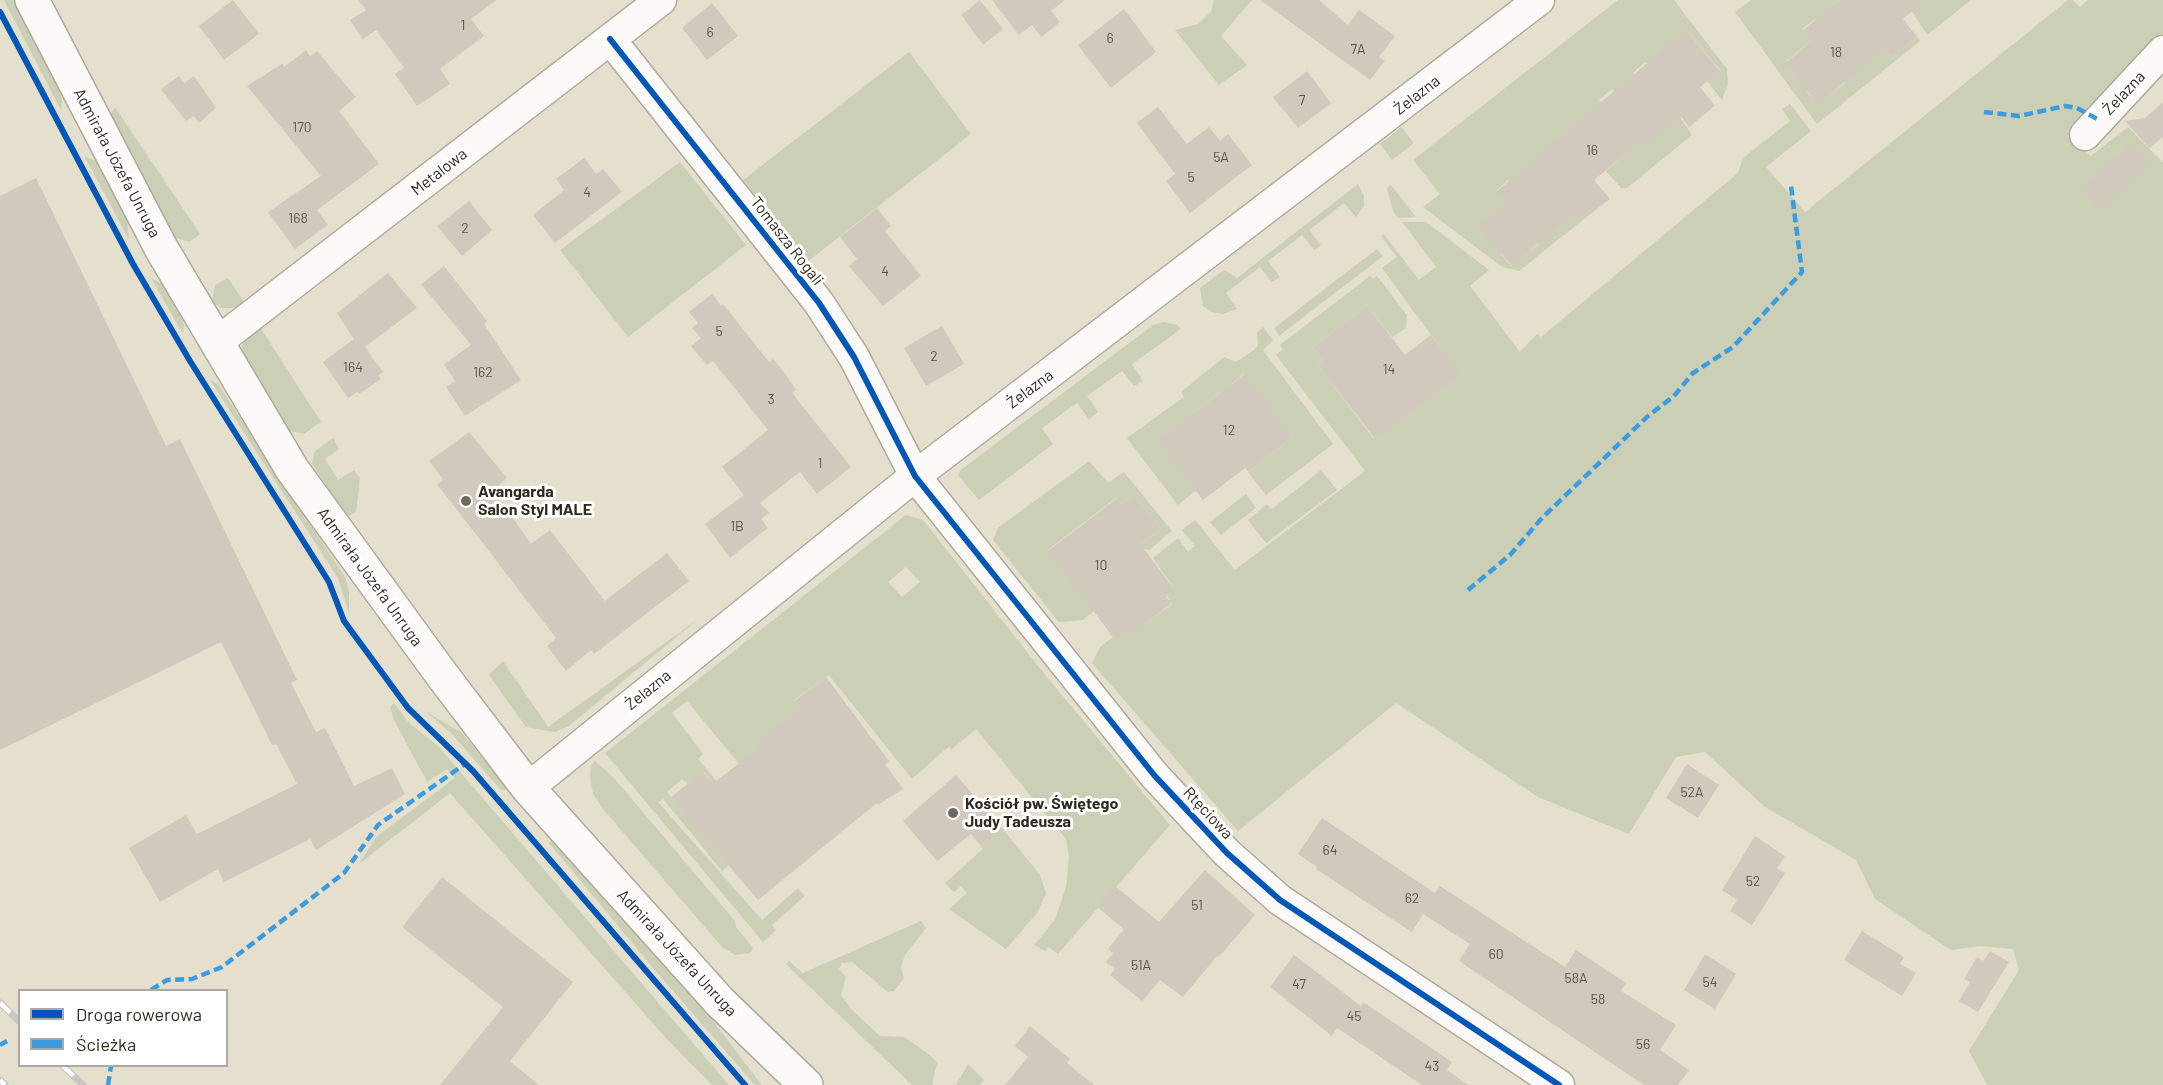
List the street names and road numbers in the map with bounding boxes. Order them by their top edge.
street label: Żelazna [2099,67,2149,119]
street label: Żelazna [1390,71,1444,119]
street label: Admirała Józefa Unruga [69,85,165,241]
street label: Metalowa [407,144,471,200]
street label: Tomasza Rogali [746,193,828,289]
street label: Żelazna [1003,365,1057,413]
street label: Admirała Józefa Unruga [313,504,427,650]
street label: Żelazna [621,666,675,714]
street label: Rtęciowa [1179,783,1237,843]
street label: Admirała Józefa Unruga [613,886,741,1020]

